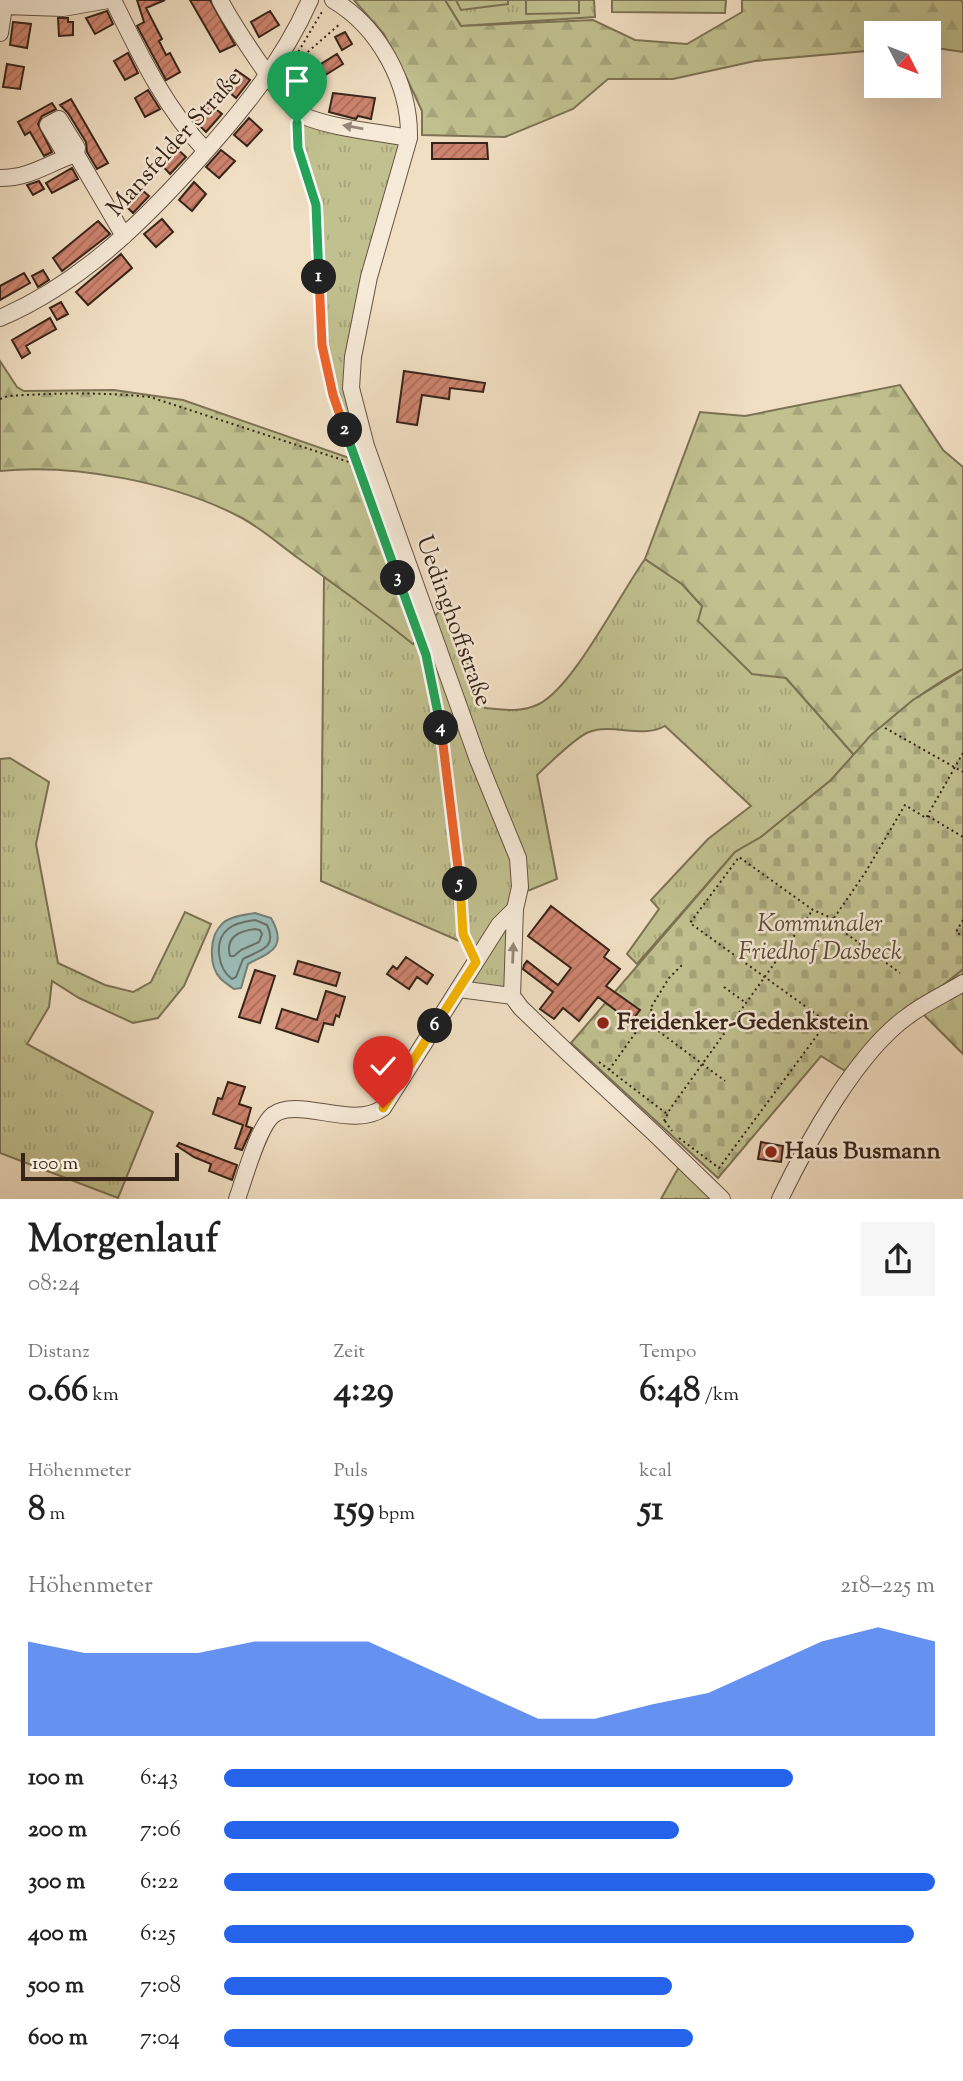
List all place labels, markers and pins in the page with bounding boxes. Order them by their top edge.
pin [267,51,327,123]
pin: 1 [302,260,336,294]
pin: 2 [328,412,362,448]
pin: 3 [380,560,416,596]
pin: 4 [424,710,458,746]
pin: 5 [442,866,477,902]
place label: Freidenker-Gedenkstein [617,1006,870,1040]
pin: 6 [418,1009,452,1044]
marker: Freidenker-Gedenkstein [595,1015,611,1031]
pin [353,1036,413,1108]
place label: Haus Busmann [785,1135,942,1169]
marker: Haus Busmann [763,1144,779,1160]

